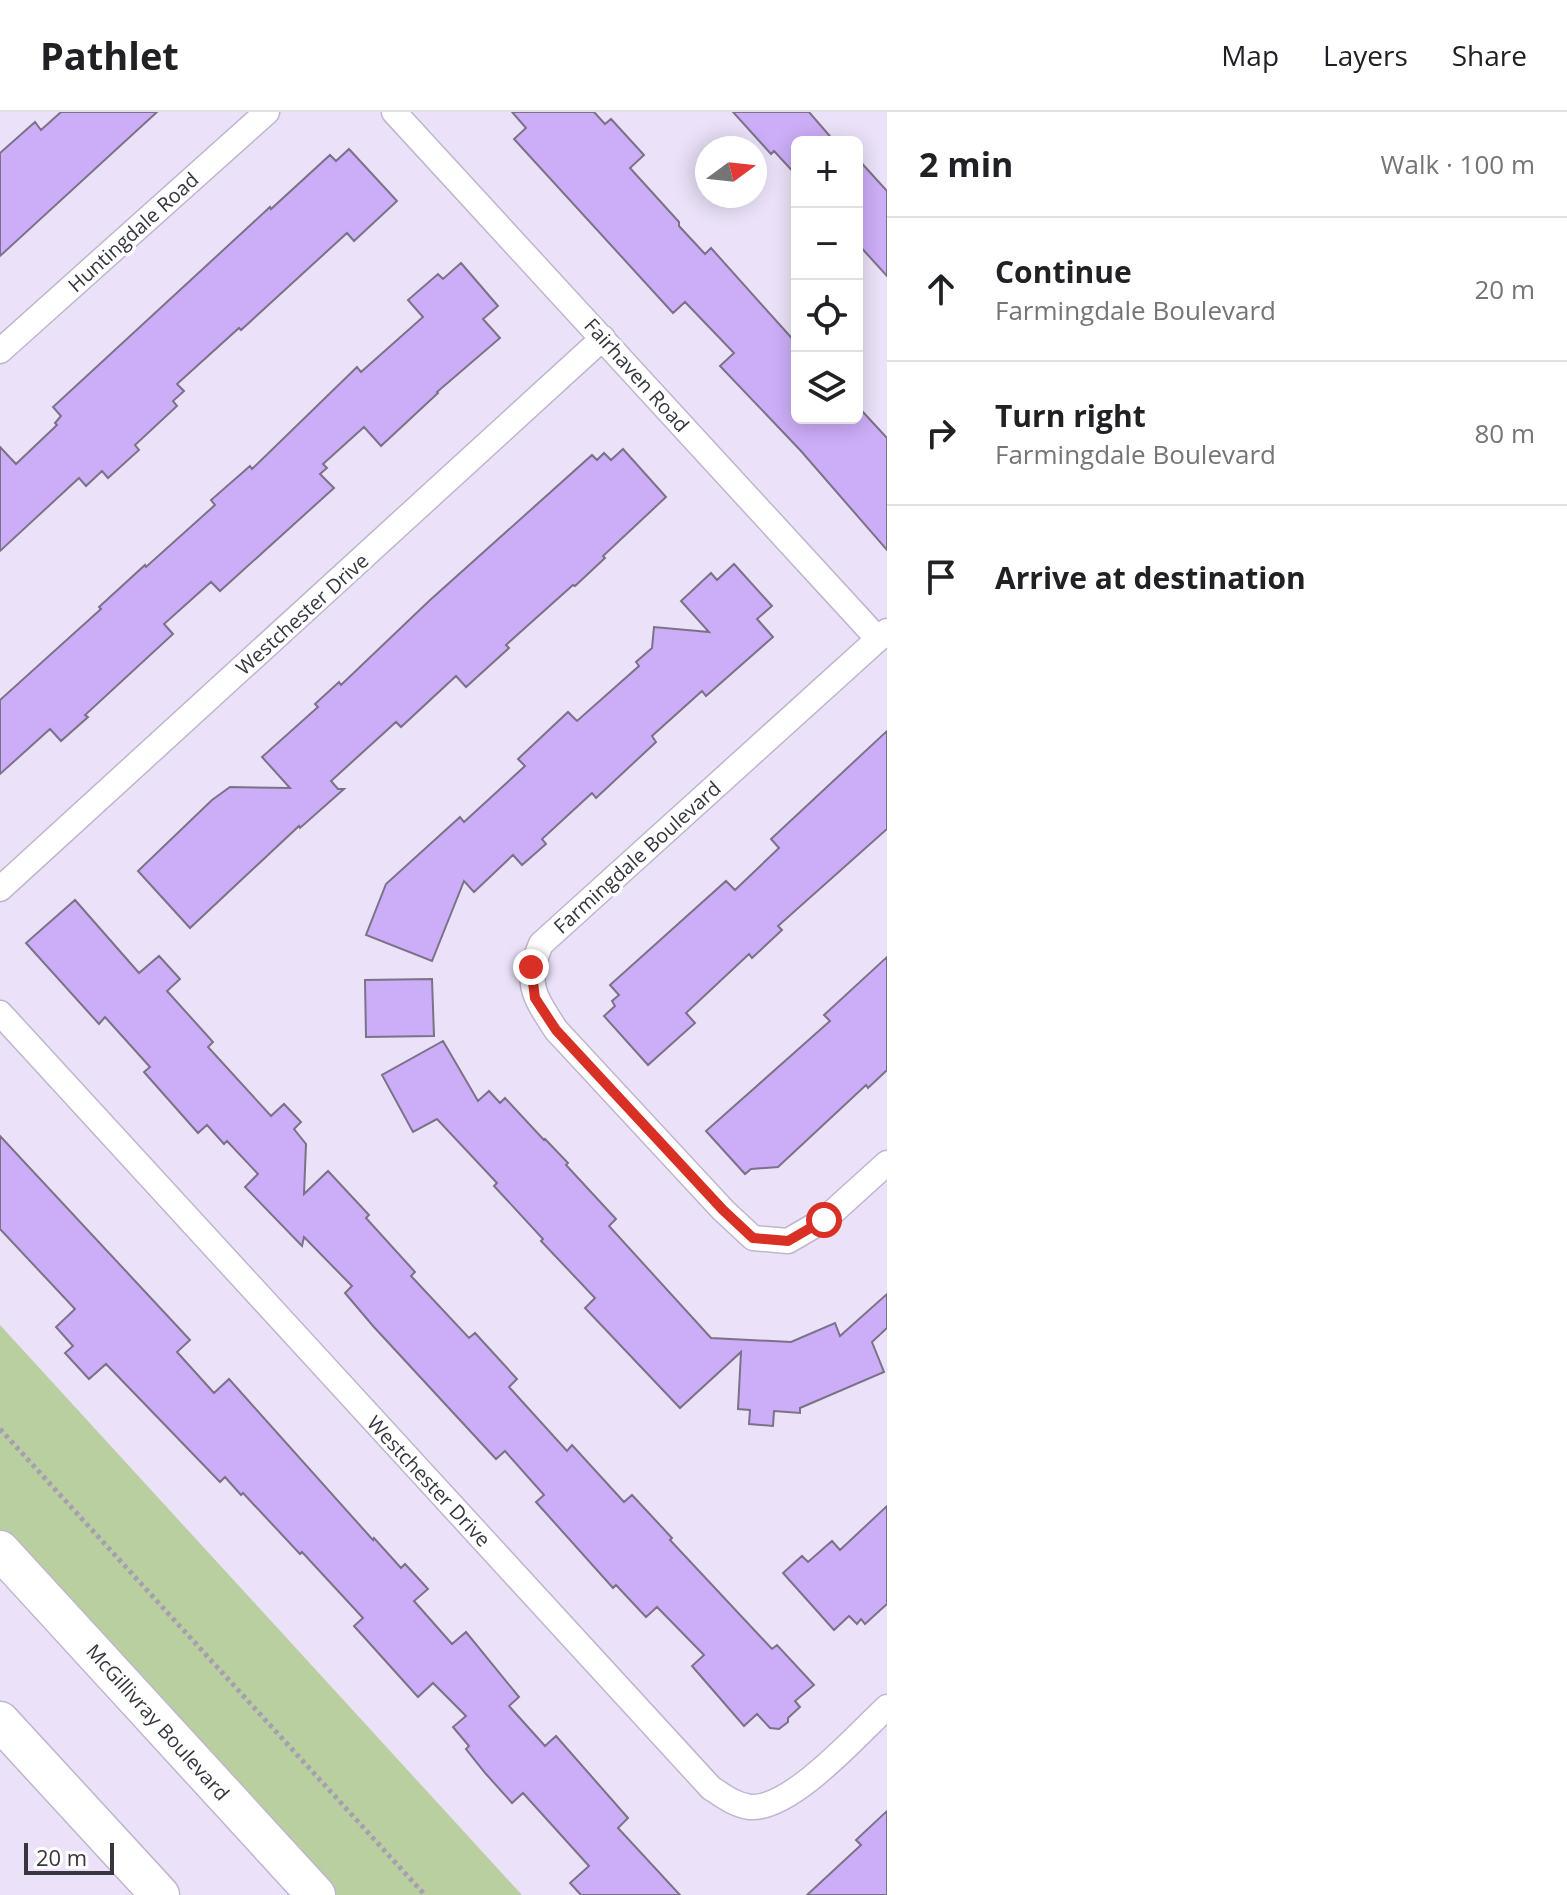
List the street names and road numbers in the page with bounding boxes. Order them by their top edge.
street label: Huntingdale Road [62,166,204,298]
street label: Fairhaven Road [579,312,695,438]
street label: Westchester Drive [230,547,374,681]
street label: Farmingdale Boulevard [548,775,726,939]
street label: Westchester Drive [361,1410,497,1552]
street label: McGillivray Boulevard [80,1638,236,1806]

